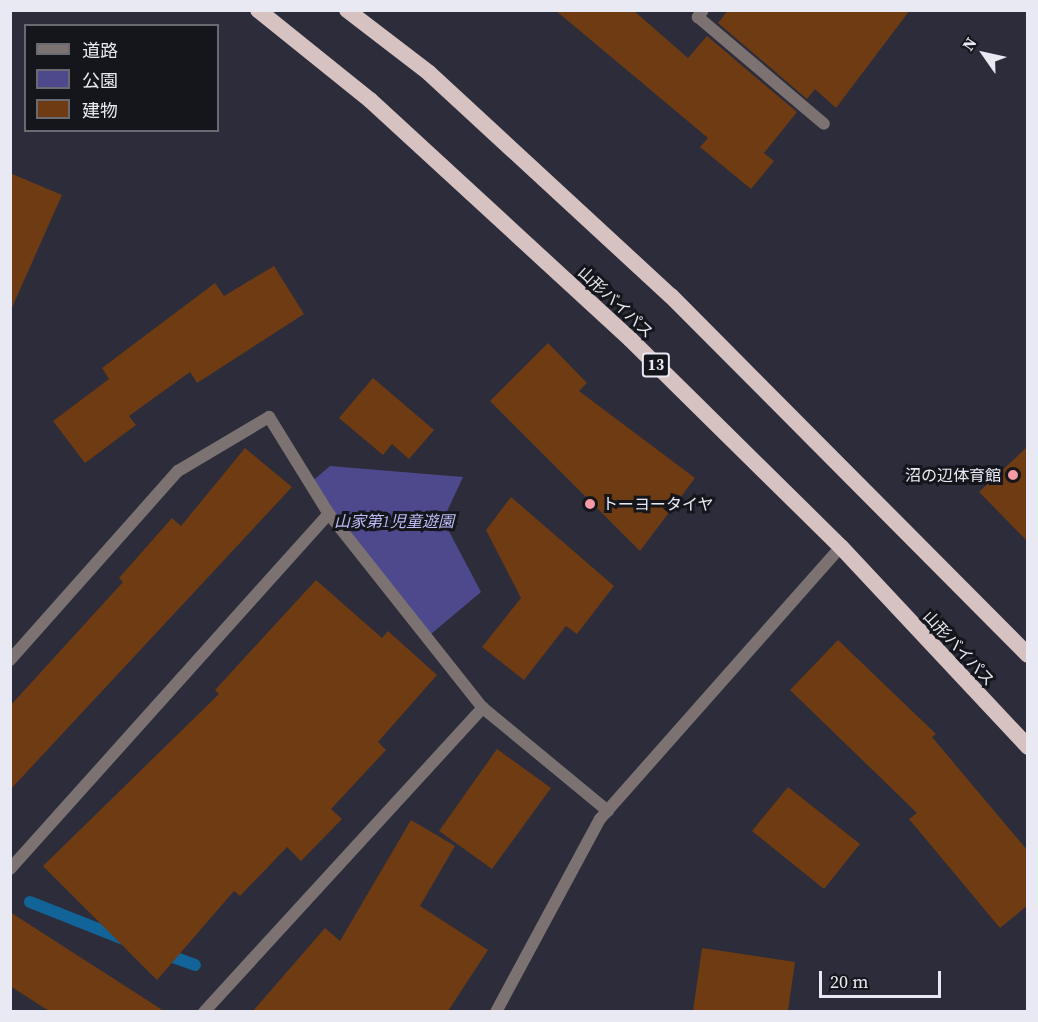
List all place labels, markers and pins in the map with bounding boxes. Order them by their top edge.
place label: 沼の辺体育館 [905,465,1001,485]
marker: 沼の辺体育館 [1006,468,1020,482]
place label: トーヨータイヤ [602,494,714,514]
marker: トーヨータイヤ [583,497,597,511]

